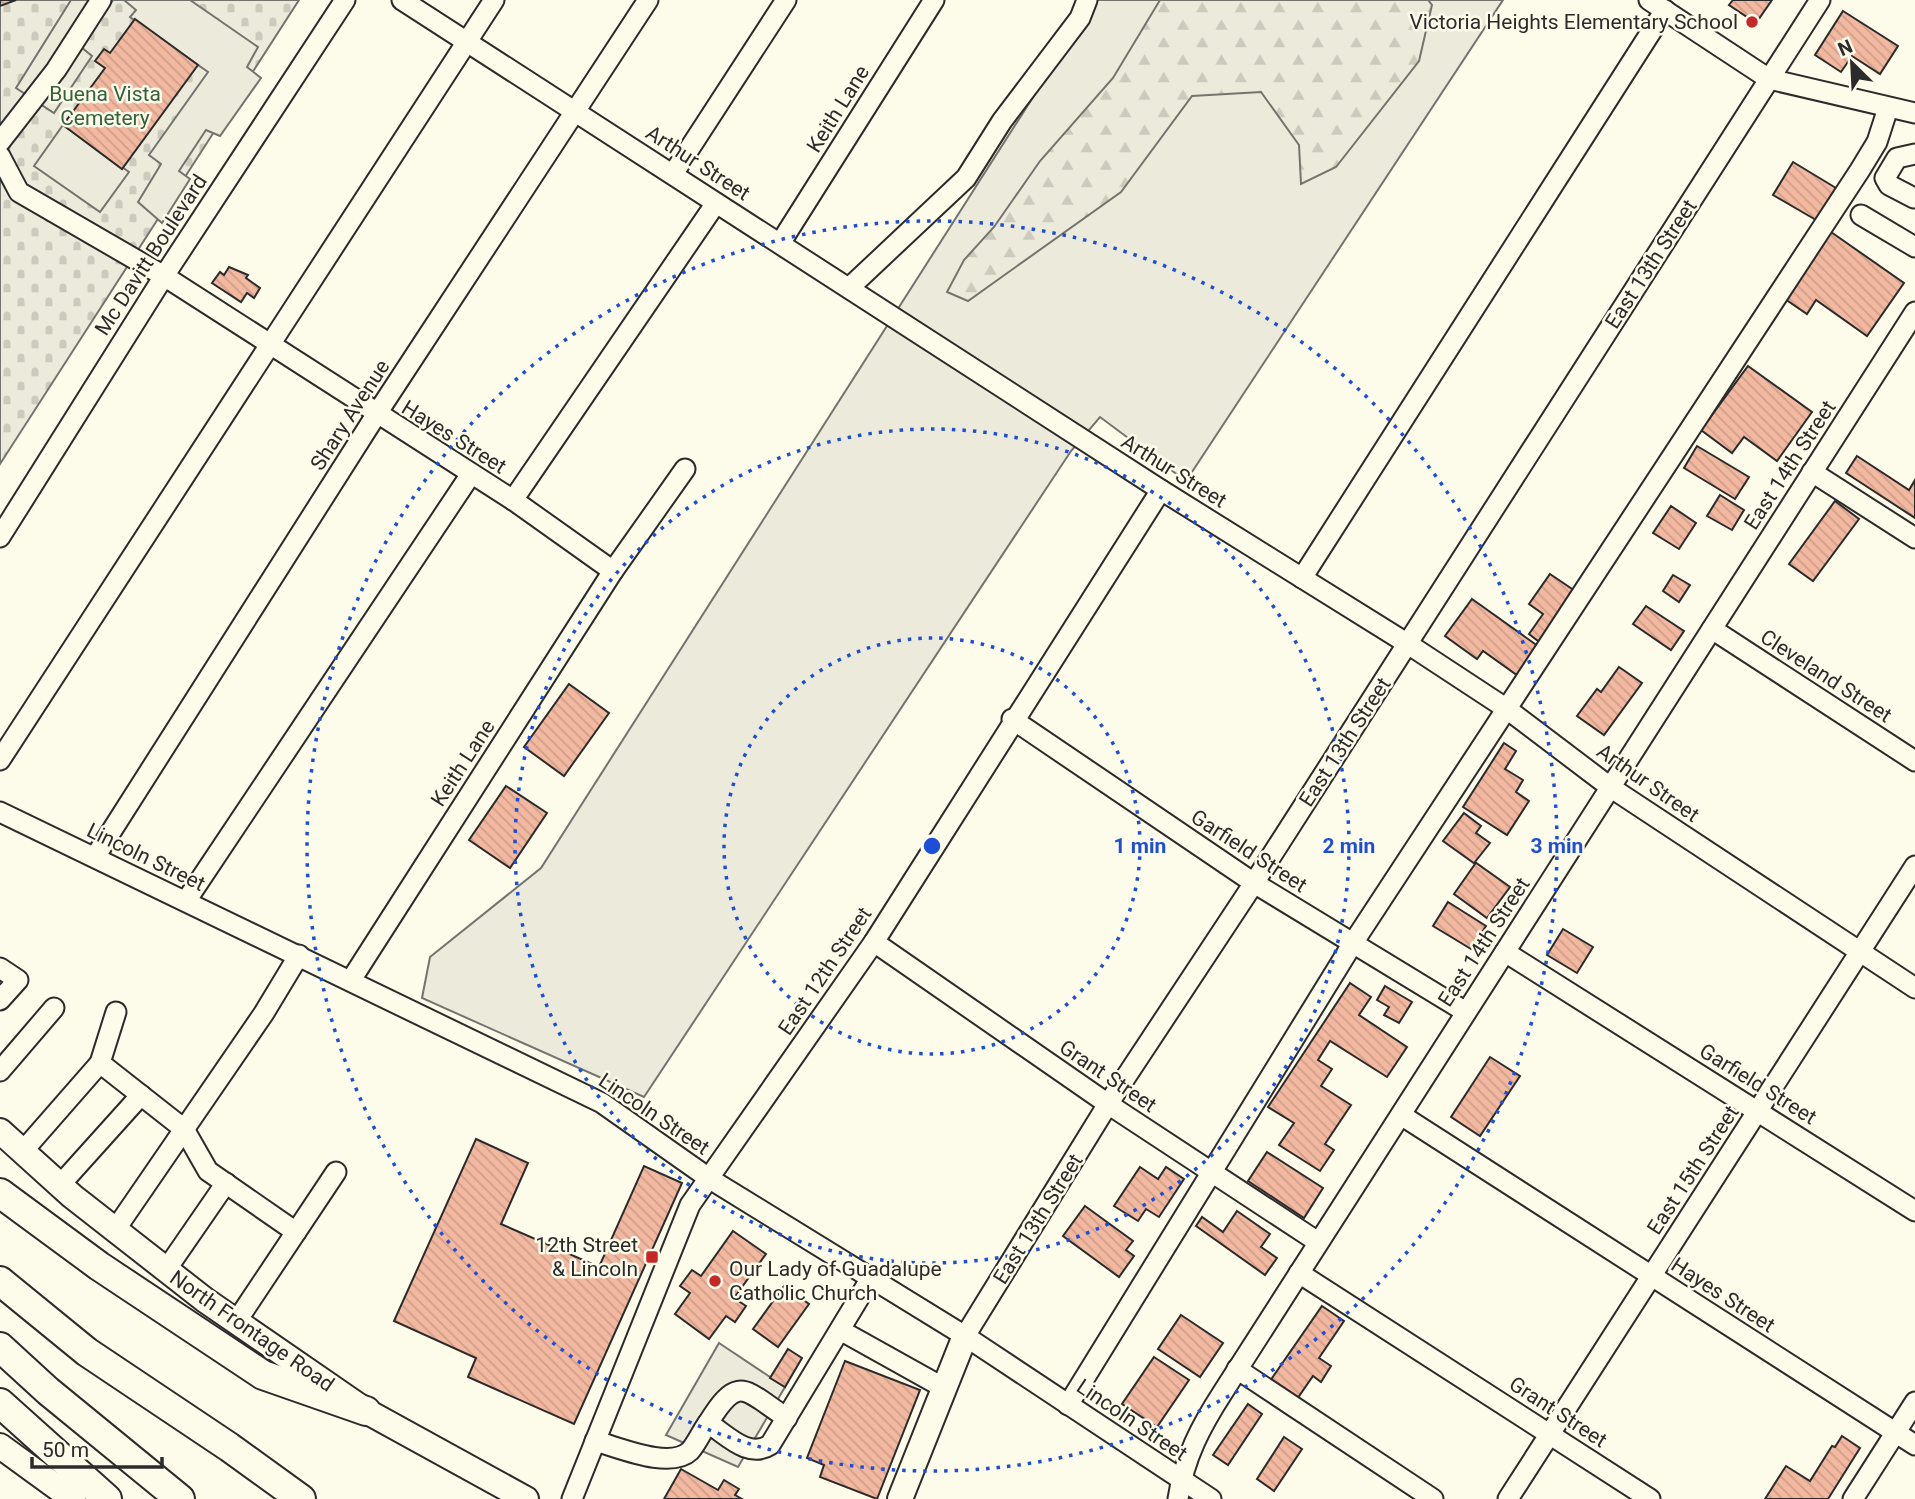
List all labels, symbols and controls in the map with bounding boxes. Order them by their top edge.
place label: Victoria Heights Elementary School [1409,10,1738,34]
marker: Victoria Heights Elementary School [1744,14,1760,30]
north arrow [1817,28,1887,98]
text: N [1834,35,1856,61]
street label: Keith Lane [802,61,874,157]
park label: Buena Vista Cemetery [49,82,161,130]
street label: Arthur Street [642,121,755,206]
street label: Mc Davitt Boulevard [90,170,212,340]
street label: East 13th Street [1600,195,1702,333]
street label: Shary Avenue [305,355,395,475]
street label: Hayes Street [397,395,511,479]
street label: East 14th Street [1739,396,1841,534]
street label: Arthur Street [1117,429,1231,513]
street label: Cleveland Street [1756,625,1896,727]
street label: East 13th Street [1294,673,1396,811]
street label: Keith Lane [426,715,500,811]
street label: Arthur Street [1592,739,1704,827]
street label: Garfield Street [1187,805,1311,897]
street label: Lincoln Street [83,818,209,896]
centre of rings [920,834,944,858]
text: 1 min [1114,834,1166,858]
text: 2 min [1323,834,1375,858]
text: 3 min [1531,834,1583,858]
street label: East 14th Street [1433,873,1535,1011]
street label: East 12th Street [773,902,877,1039]
street label: Grant Street [1055,1035,1161,1117]
street label: Garfield Street [1695,1039,1821,1130]
street label: Lincoln Street [594,1068,714,1160]
street label: East 15th Street [1642,1101,1744,1239]
street label: East 13th Street [988,1149,1088,1289]
place label: 12th Street & Lincoln [535,1233,638,1281]
marker: 12th Street & Lincoln [644,1249,660,1265]
street label: Hayes Street [1667,1253,1779,1337]
place label: Our Lady of Guadalupe Catholic Church [729,1257,942,1305]
street label: North Frontage Road [165,1265,339,1397]
marker: Our Lady of Guadalupe Catholic Church [707,1273,723,1289]
street label: Grant Street [1505,1372,1611,1453]
street label: Lincoln Street [1072,1374,1192,1466]
scale bar [32,1426,161,1470]
text: 50 m [42,1438,89,1462]

